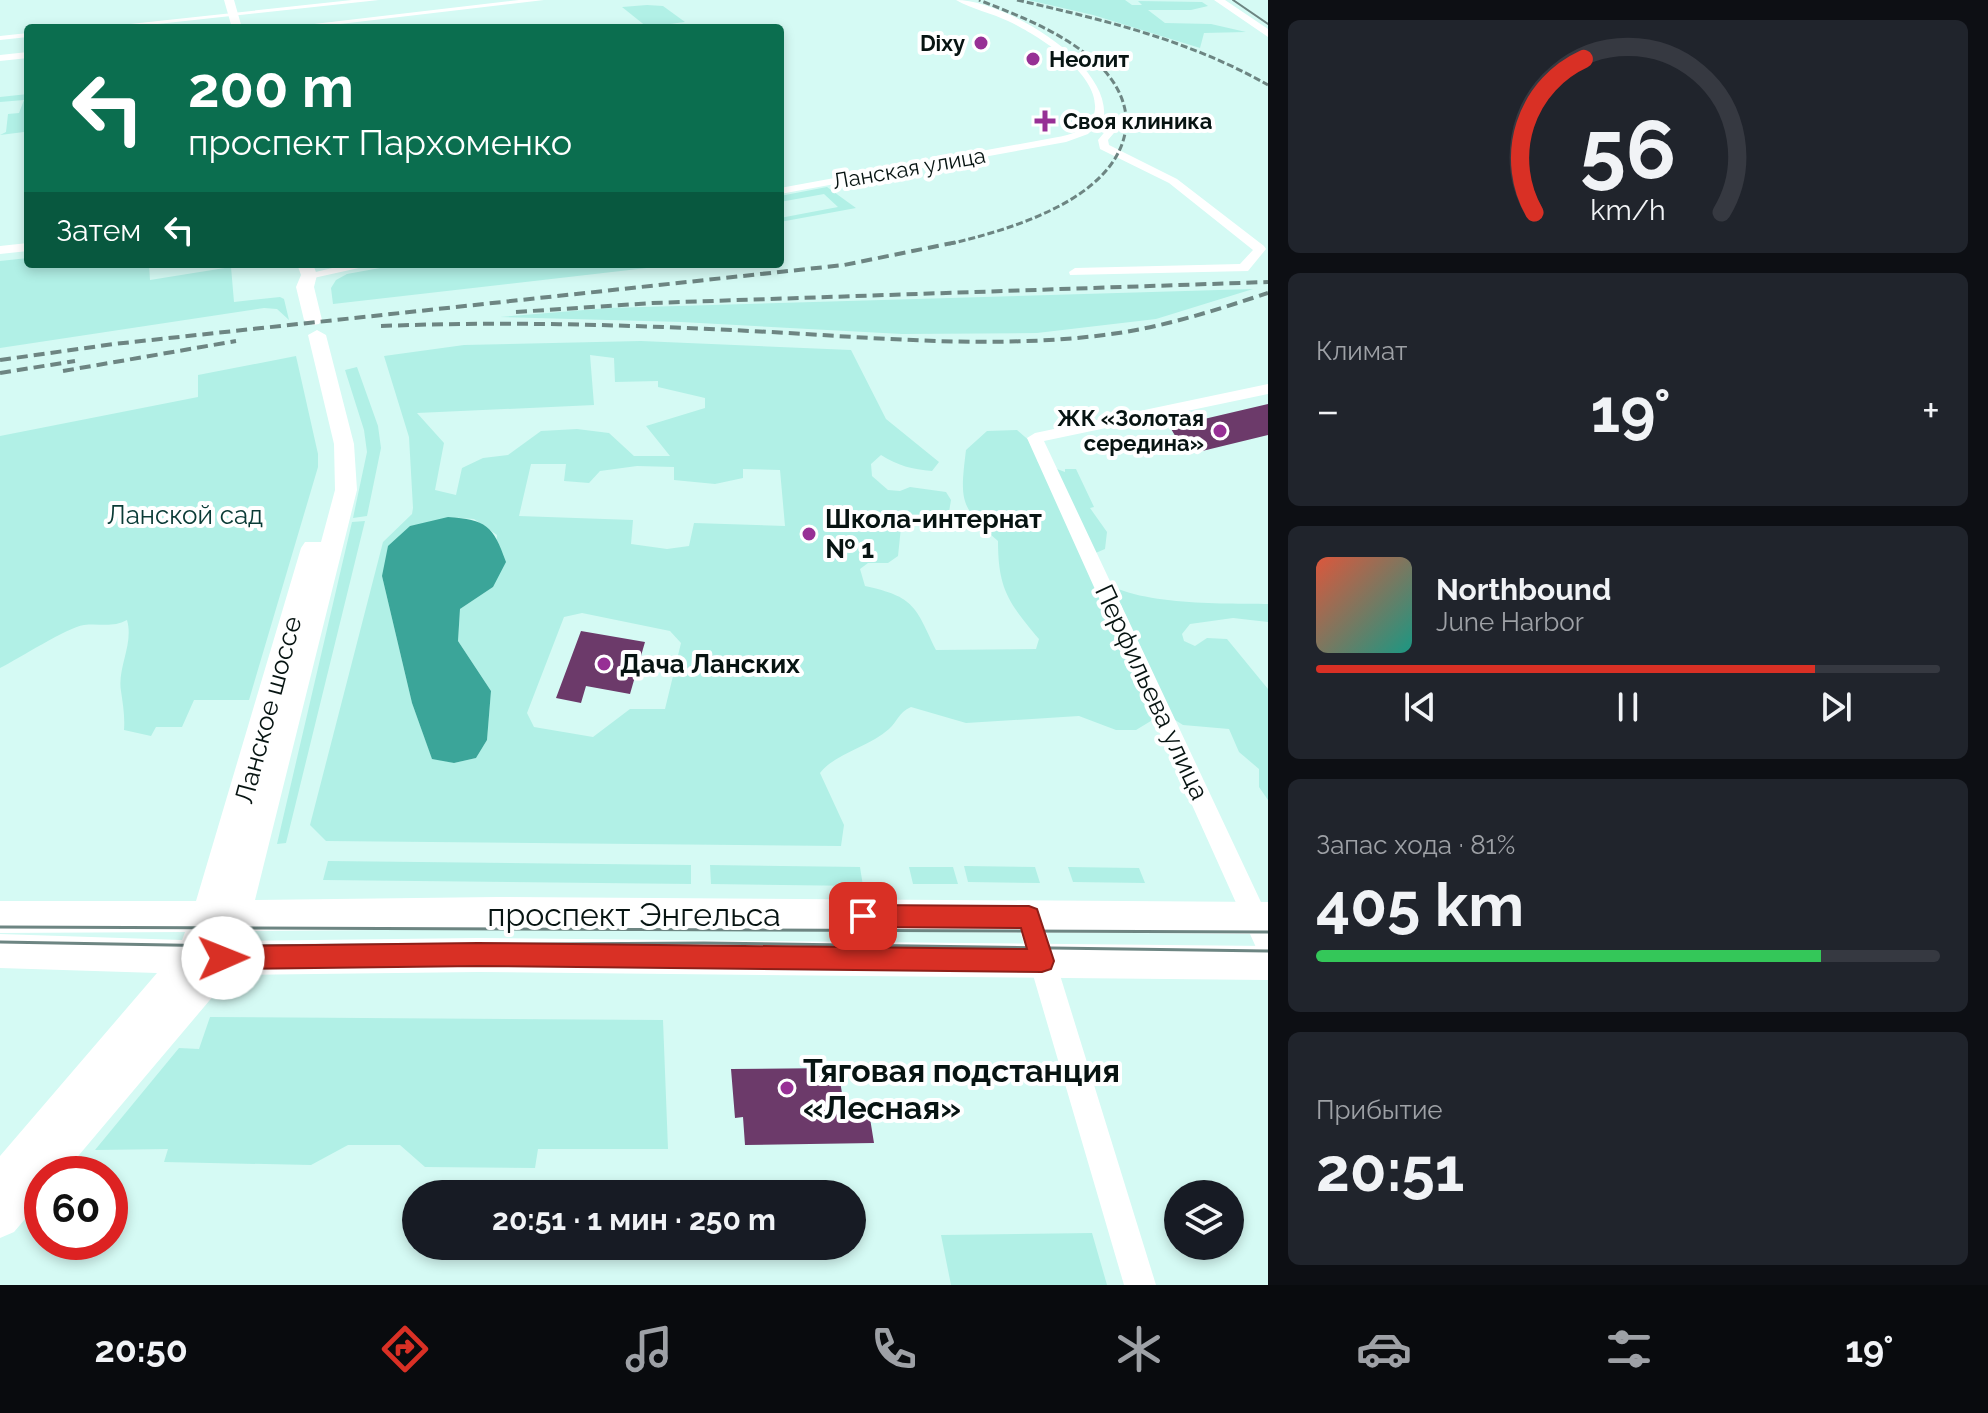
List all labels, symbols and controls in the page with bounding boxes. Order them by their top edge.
place label: Dixy [920,30,965,56]
marker: Dixy [972,34,990,52]
place label: Неолит [1049,46,1129,72]
marker: Неолит [1024,50,1042,68]
text: 200 m [188,54,354,120]
icon: left [56,56,160,160]
text: 56 [1580,100,1676,197]
place label: Своя клиника [1063,108,1212,134]
marker: Своя клиника [1034,110,1056,132]
text: проспект Пархоменко [188,121,572,163]
street label: Ланская улица [830,142,988,194]
text: km/h [1590,193,1666,227]
icon: left [157,208,201,252]
text: Затем [56,213,141,248]
text: Климат [1316,336,1407,366]
text: 19° [1591,376,1671,446]
text: − [1316,385,1340,436]
text: + [1922,385,1940,436]
place label: ЖК «Золотая середина» [1057,405,1204,456]
marker: ЖК «Золотая середина» [1211,422,1229,440]
park label: Ланской сад [107,500,263,530]
place label: Школа-интернат № 1 [825,504,1042,564]
marker: Школа-интернат № 1 [800,525,818,543]
text: Northbound [1436,572,1611,607]
street label: Перфильева улица [1089,580,1215,804]
text: June Harbor [1436,607,1584,637]
street label: Ланское шоссе [229,613,307,807]
place label: Дача Ланских [620,649,800,679]
marker: Дача Ланских [595,655,613,673]
icon: previous [1398,685,1442,729]
icon: pause [1606,685,1650,729]
icon: next [1814,685,1858,729]
text: Запас хода · 81% [1316,830,1515,860]
text: 405 km [1316,870,1524,940]
pin [829,882,897,950]
icon: arrive [841,894,885,938]
street label: проспект Энгельса [487,896,781,933]
position arrow [181,916,265,1000]
place label: Тяговая подстанция «Лесная» [803,1052,1120,1126]
marker: Тяговая подстанция «Лесная» [778,1079,796,1097]
text: Прибытие [1316,1095,1443,1125]
text: 20:51 [1316,1135,1464,1205]
speed limit sign: 60 [24,1156,128,1260]
map controls [1164,1180,1244,1260]
button: layers [1164,1180,1244,1260]
text: 20:51 · 1 мин · 250 m [492,1202,776,1237]
icon: directions [377,1321,433,1377]
icon: music [621,1321,677,1377]
icon: phone [866,1321,922,1377]
icon: climate [1111,1321,1167,1377]
icon: car [1356,1321,1412,1377]
icon: filters [1601,1321,1657,1377]
text: 20:50 [94,1328,188,1370]
text: 19° [1845,1328,1894,1370]

